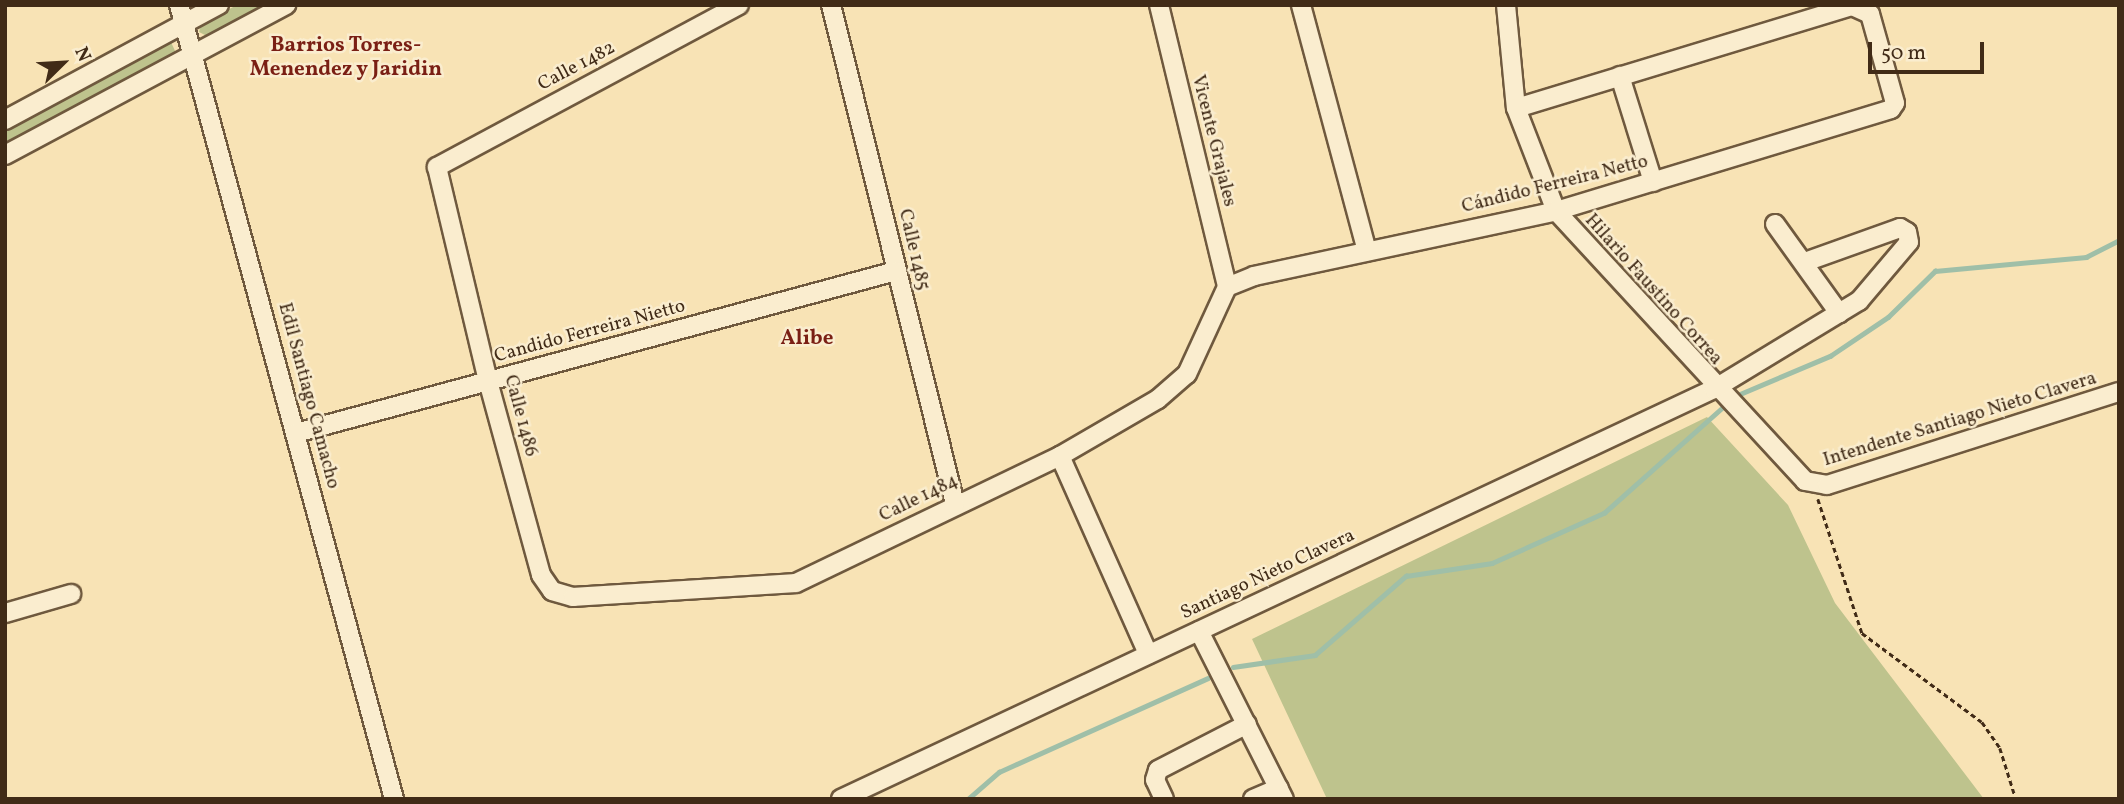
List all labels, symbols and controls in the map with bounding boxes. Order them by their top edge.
north arrow [28,28,98,98]
scale bar [1872,28,1988,72]
district label: Barrios Torres- Menendez y Jaridin [250,33,442,83]
street label: Calle 1482 [534,37,620,97]
text: 50 m [1881,39,1926,68]
text: N [67,43,97,66]
street label: Vicente Grajales [1186,73,1240,209]
street label: Cándido Ferreira Netto [1460,151,1650,219]
street label: Calle 1485 [893,207,933,293]
street label: Hilario Faustino Correa [1579,210,1727,370]
street label: Candido Ferreira Nietto [492,296,688,368]
street label: Edil Santiago Camacho [272,300,344,492]
district label: Alibe [781,326,833,352]
street label: Intendente Santiago Nieto Clavera [1821,368,2099,472]
street label: Calle 1486 [498,373,542,459]
street label: Calle 1484 [876,470,962,528]
street label: Santiago Nieto Clavera [1177,525,1359,625]

